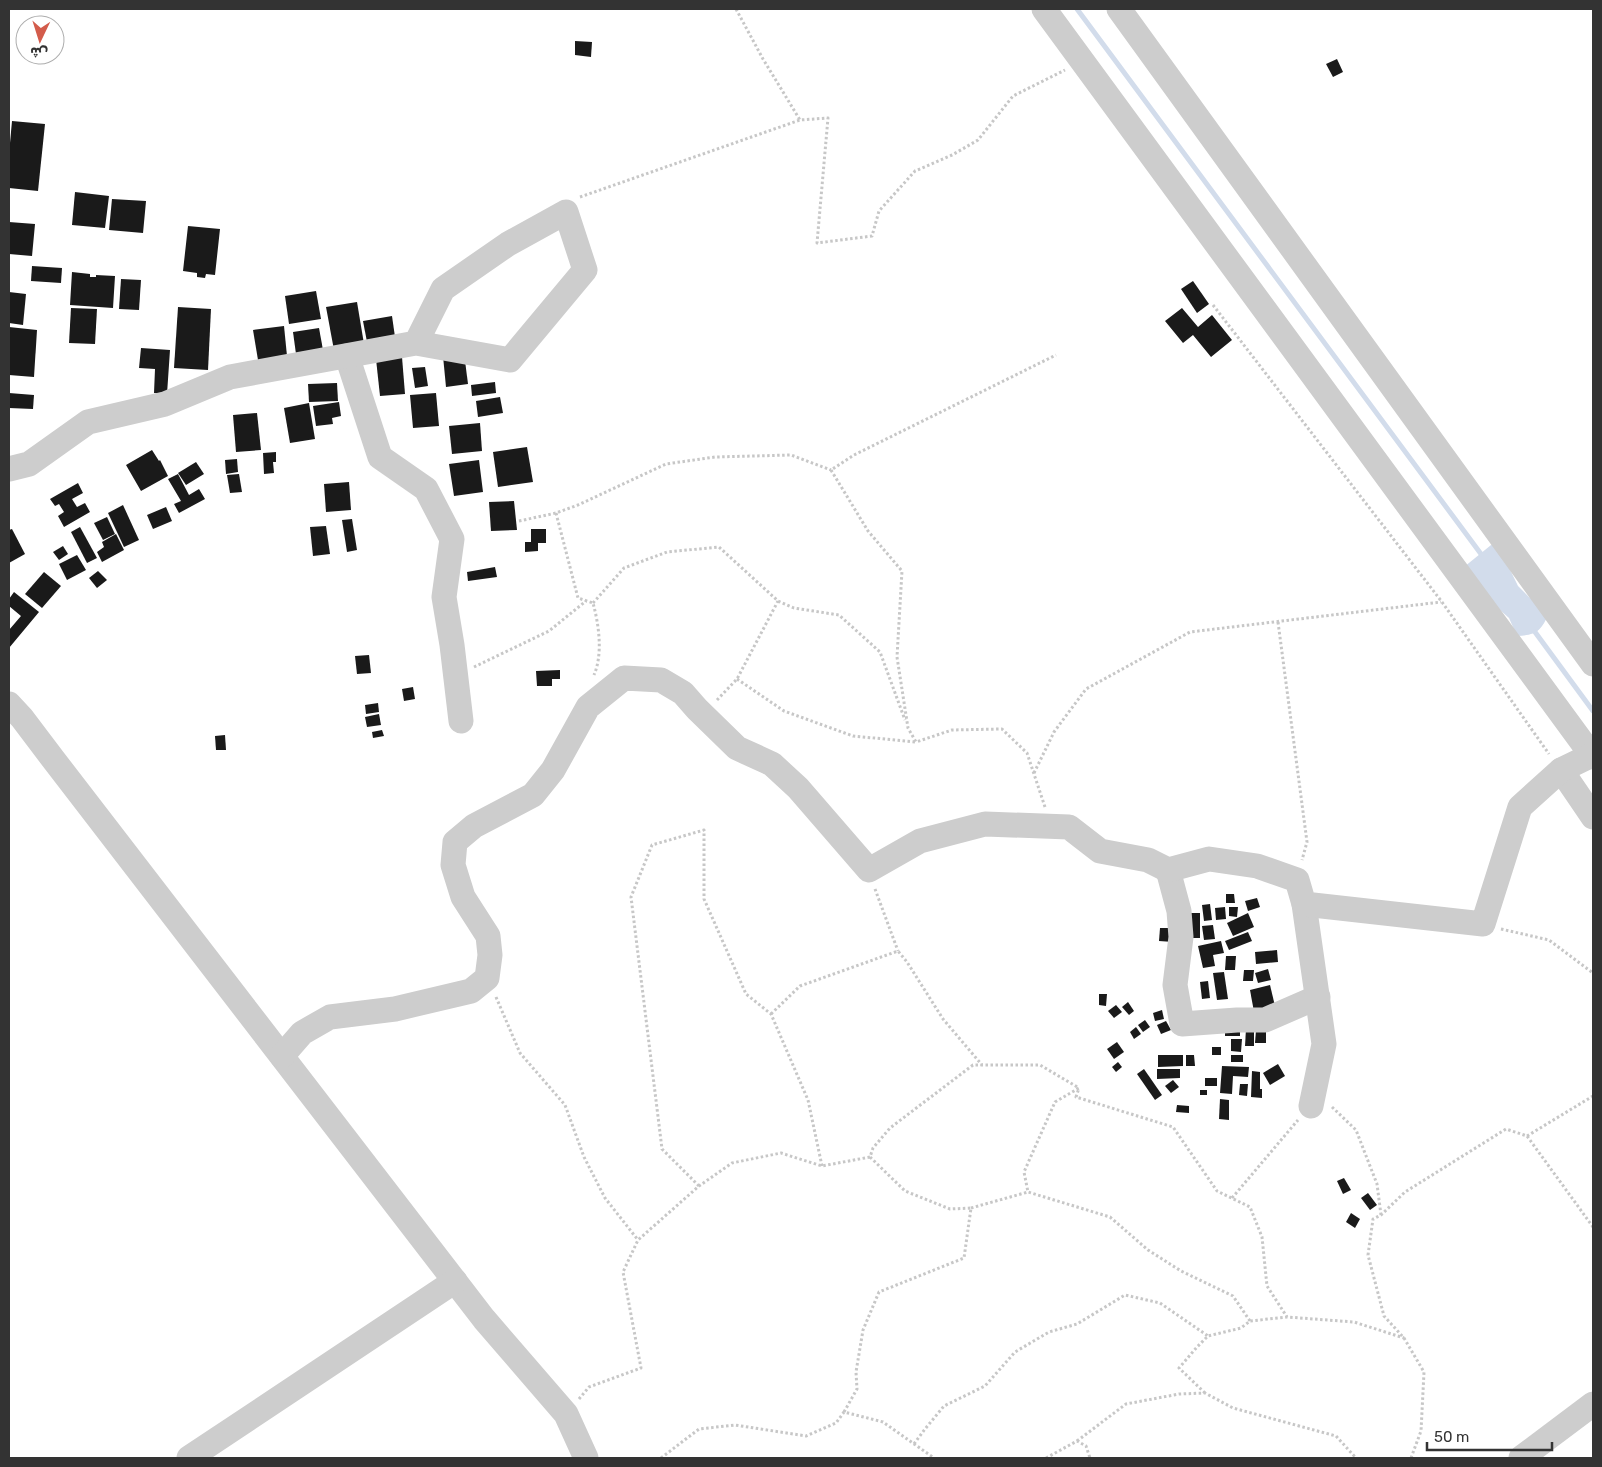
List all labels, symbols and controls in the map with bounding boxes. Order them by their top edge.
north arrow [15,15,65,65]
text: ش [29,43,49,62]
scale bar [1427,1420,1552,1452]
text: 50 m [1434,1428,1469,1446]

